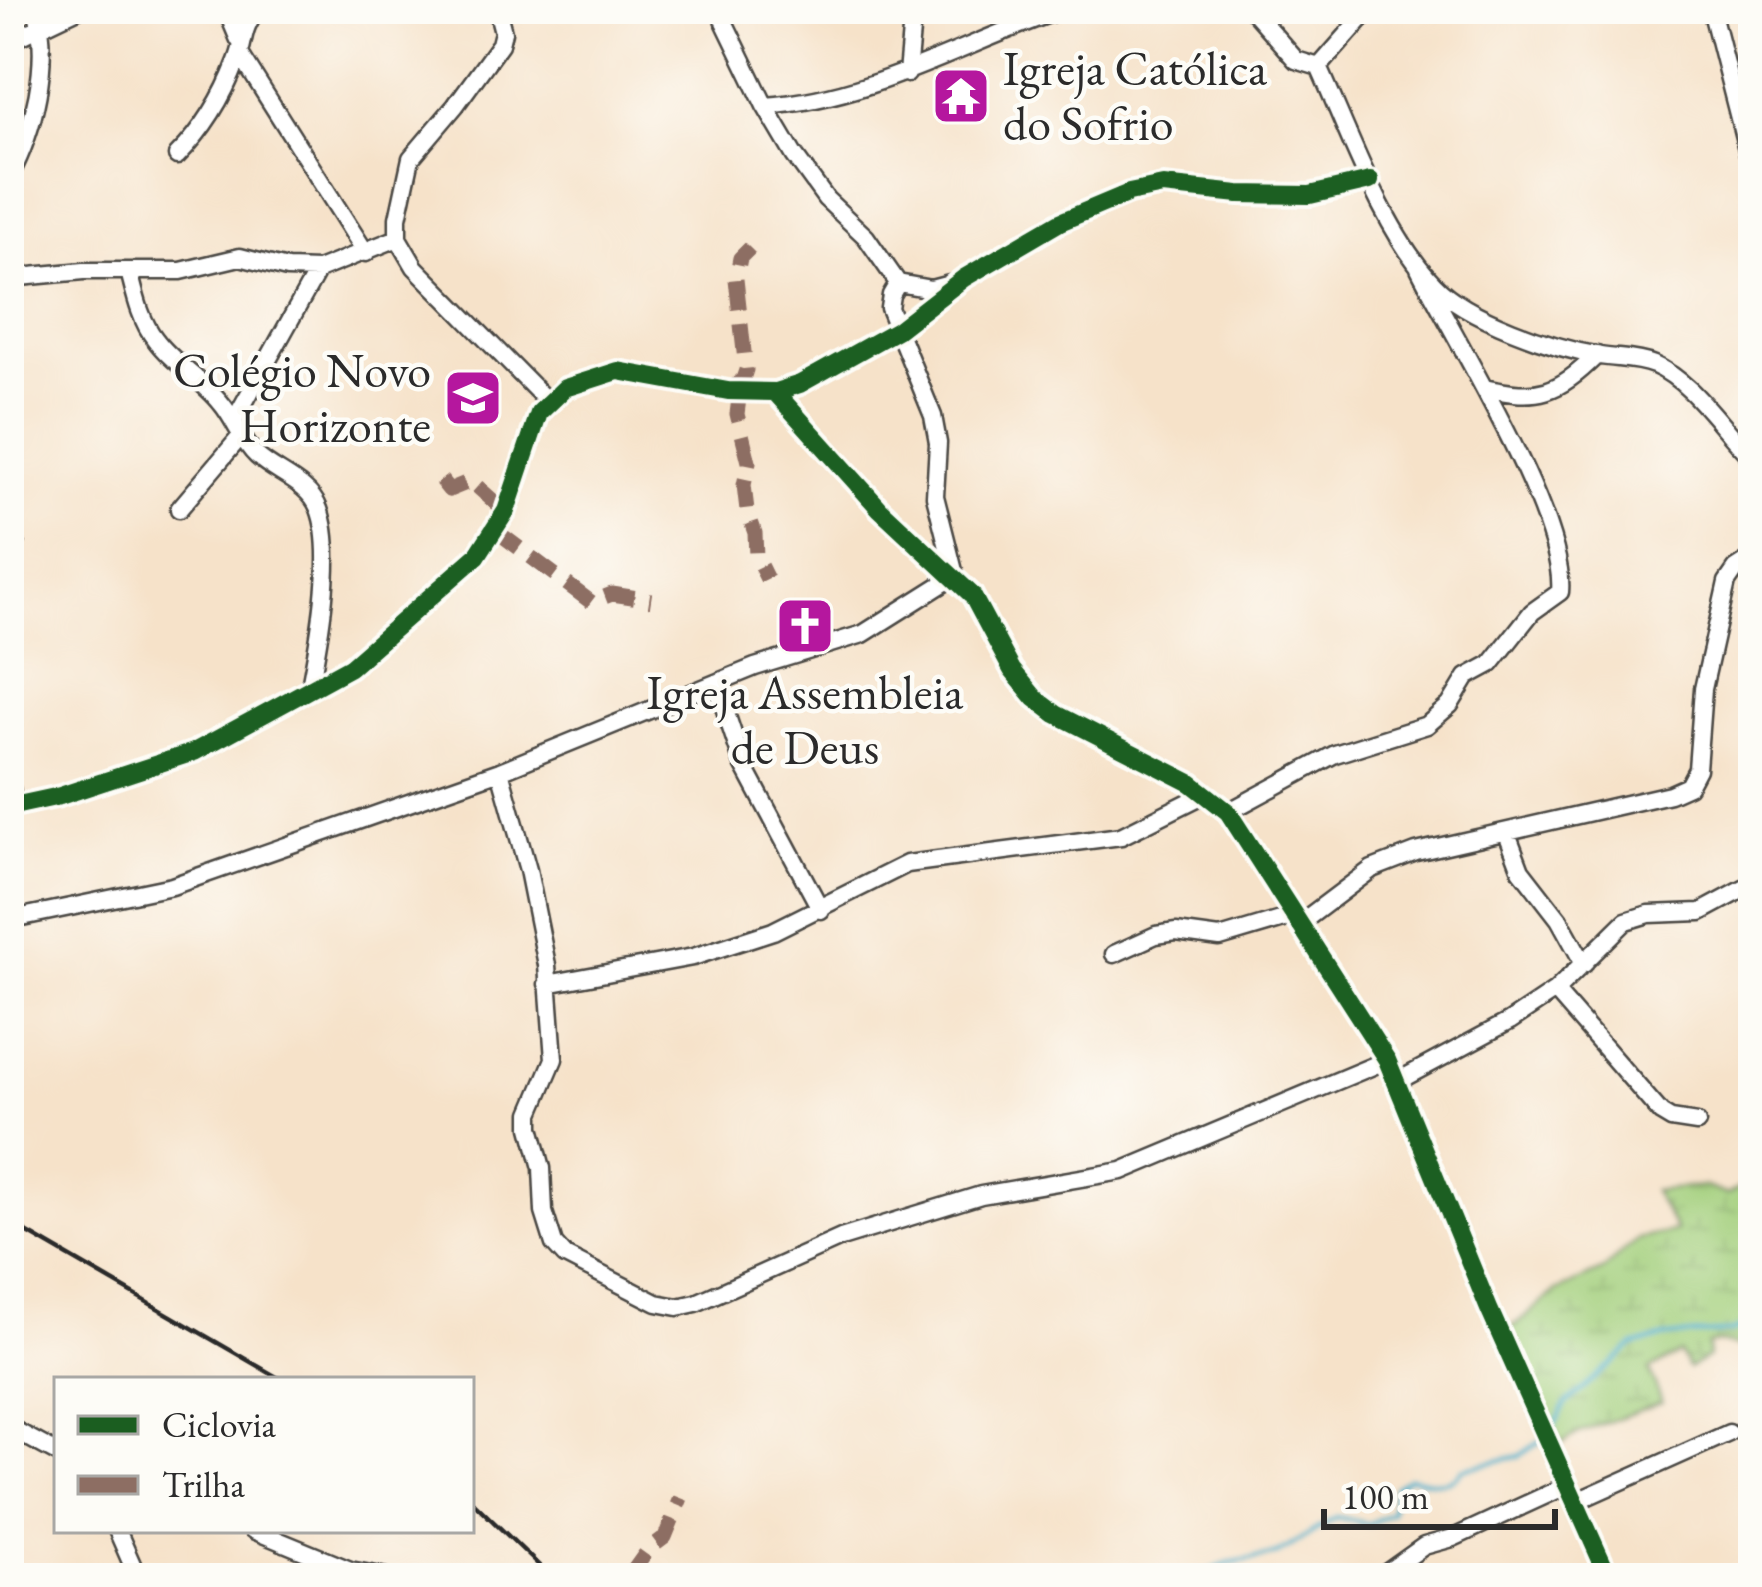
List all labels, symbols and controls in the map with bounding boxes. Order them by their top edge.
place label: Igreja Católica do Sofrio [1003,37,1268,154]
temple icon: Igreja Católica do Sofrio [930,65,992,127]
place label: Colégio Novo Horizonte [173,339,431,456]
school or university icon: Colégio Novo Horizonte [442,367,504,429]
church icon: Igreja Assembleia de Deus [774,595,836,657]
place label: Igreja Assembleia de Deus [647,661,964,778]
legend [54,1377,474,1533]
text: Ciclovia [162,1401,277,1448]
scale bar [1324,1455,1555,1529]
text: Trilha [162,1461,246,1508]
text: 100 m [1342,1473,1429,1520]

